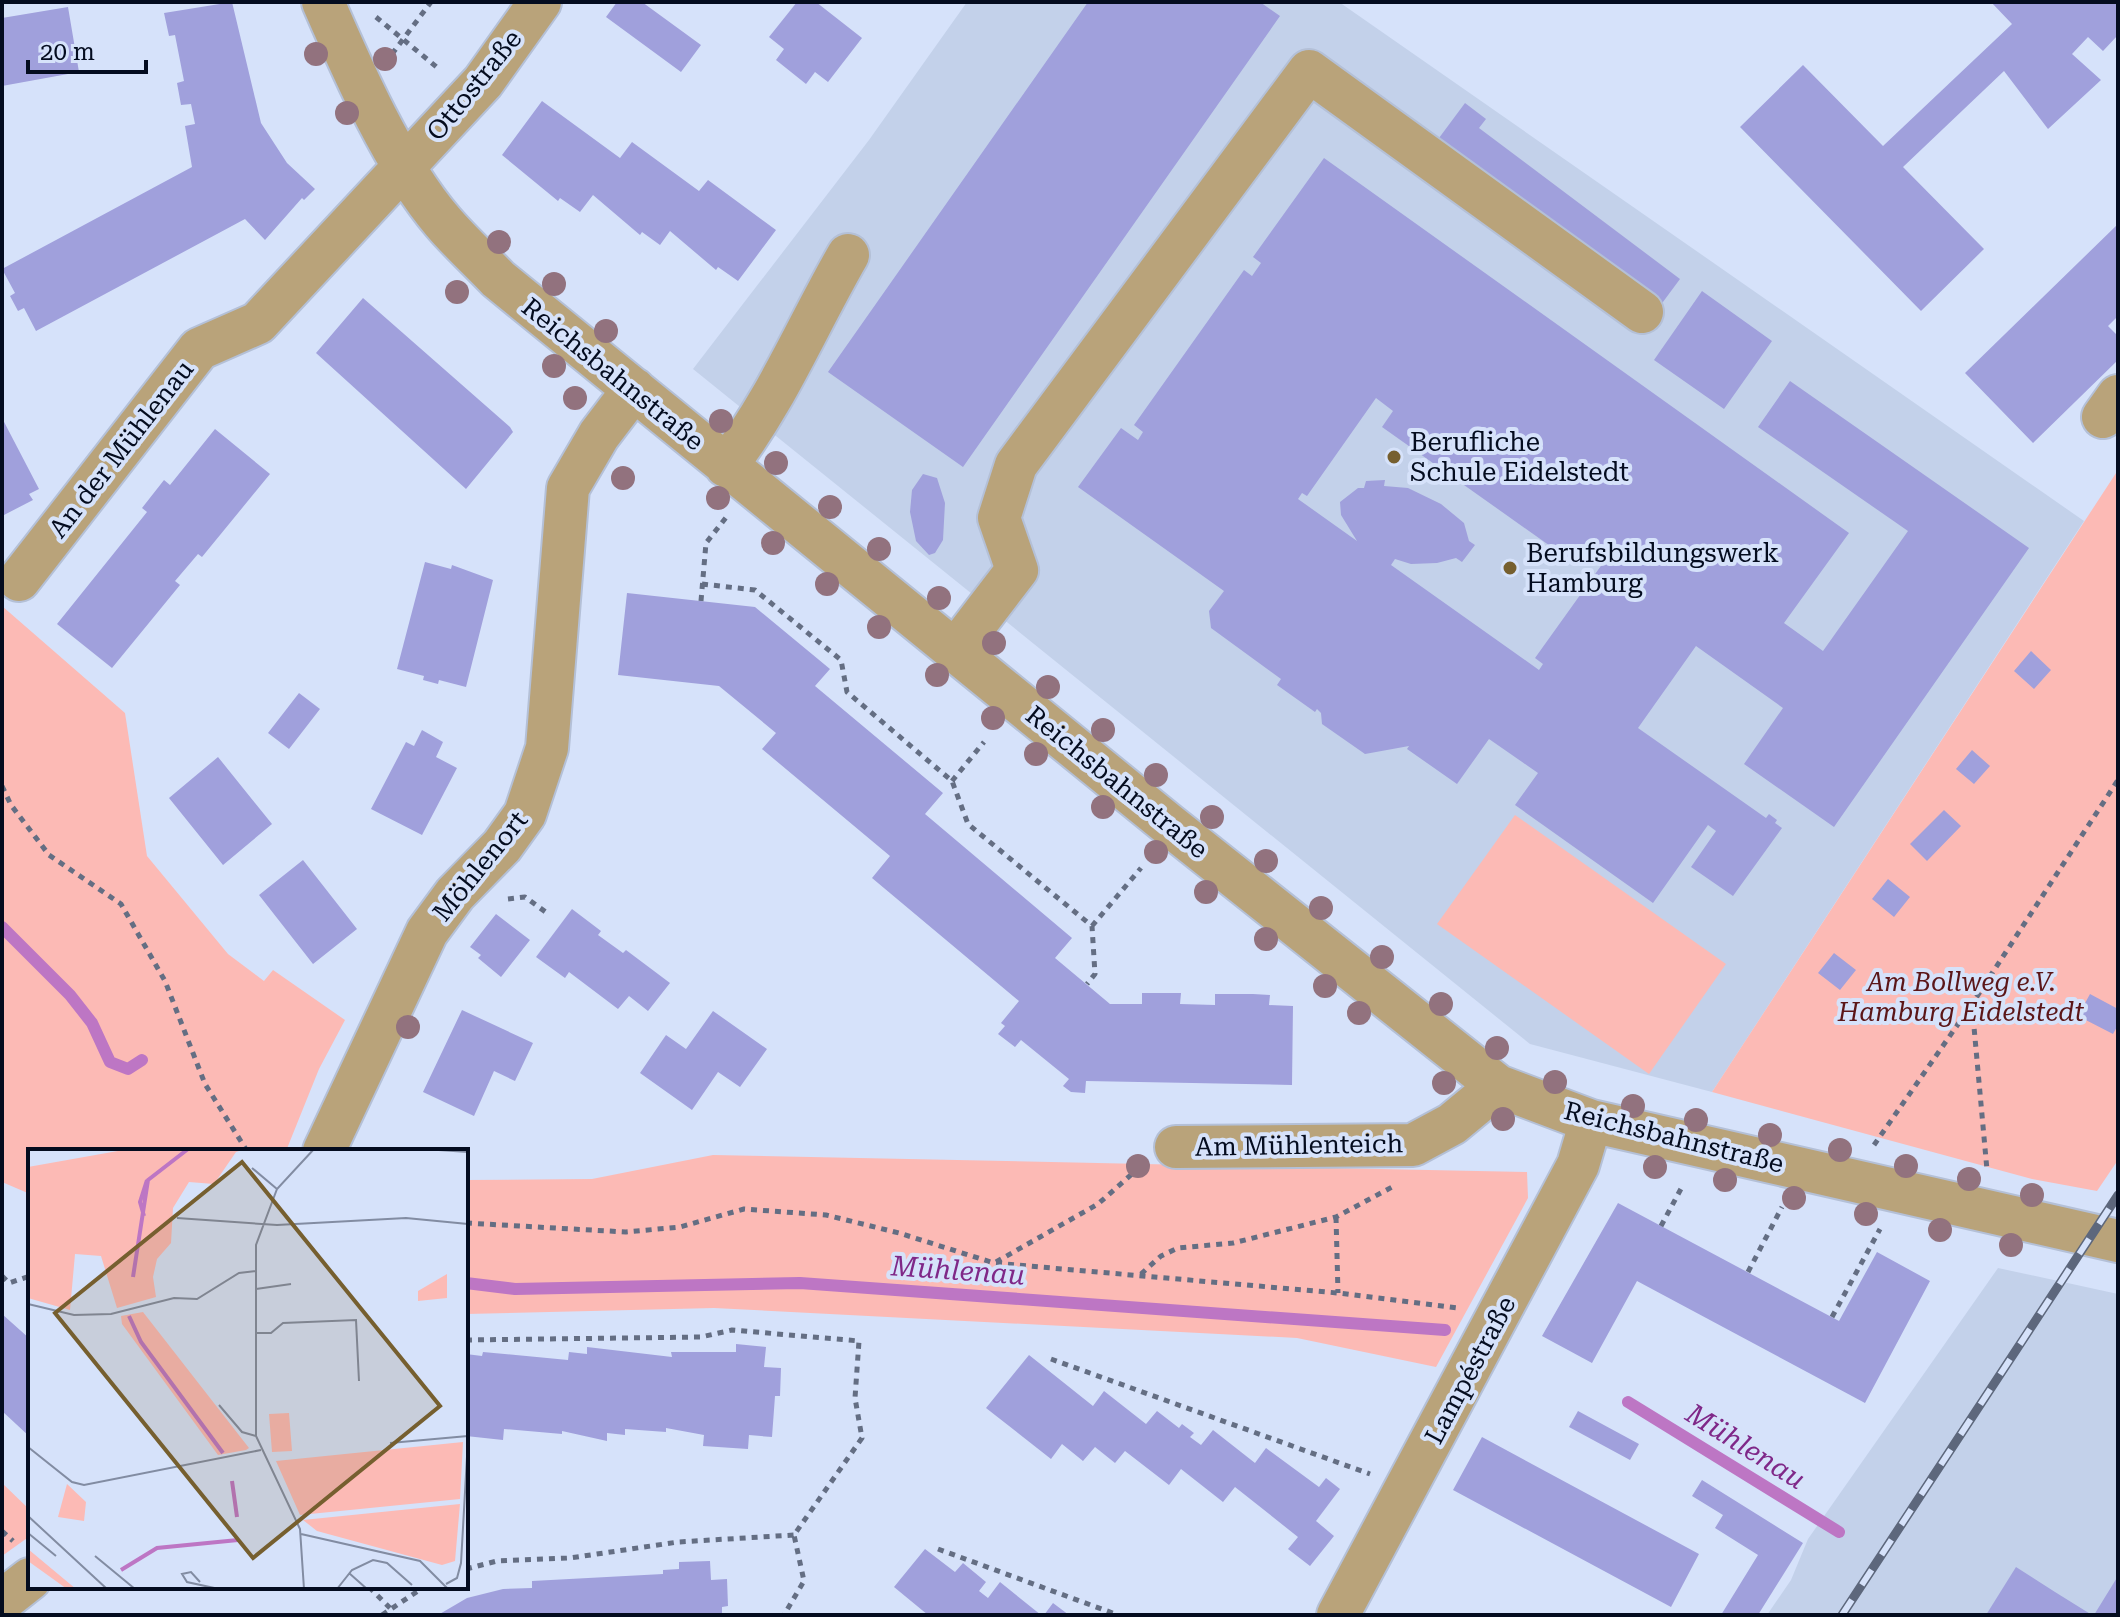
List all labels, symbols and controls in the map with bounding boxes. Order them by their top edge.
scale bar [28,24,146,74]
street label: Ottostraße [420,24,528,146]
text: 20 m [40,38,95,66]
street label: Reichsbahnstraße [516,291,710,457]
street label: An der Mühlenau [43,355,199,543]
place label: Berufliche Schule Eidelstedt [1410,427,1629,487]
marker: Berufliche Schule Eidelstedt [1385,448,1403,466]
place label: Berufsbildungswerk Hamburg [1526,538,1779,598]
marker: Berufsbildungswerk Hamburg [1501,559,1519,577]
street label: Reichsbahnstraße [1020,699,1214,865]
street label: Möhlenort [427,805,534,927]
park label: Am Bollweg e.V. Hamburg Eidelstedt [1837,967,2085,1027]
street label: Reichsbahnstraße [1561,1095,1787,1179]
street label: Am Mühlenteich [1195,1128,1404,1162]
inset map [28,1149,468,1589]
water label: Mühlenau [889,1249,1026,1292]
street label: Lampéstraße [1419,1291,1521,1449]
water label: Mühlenau [1679,1396,1811,1496]

